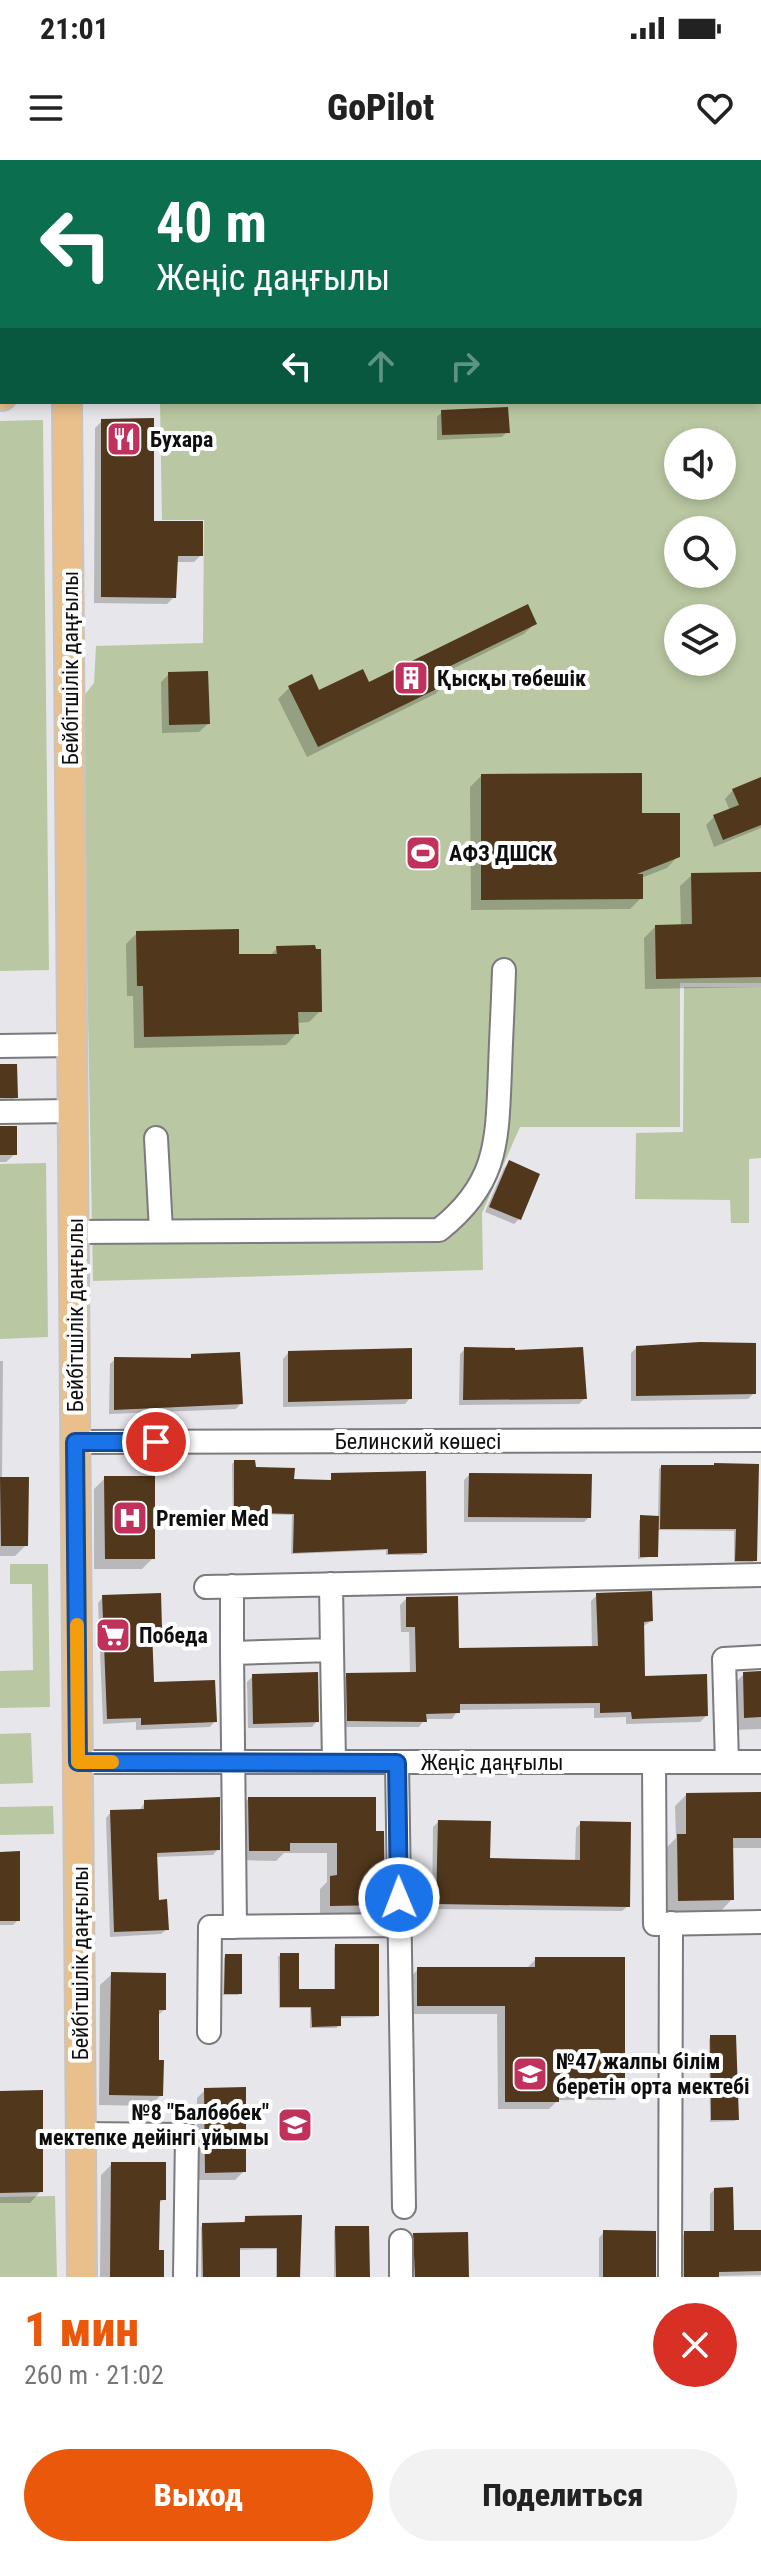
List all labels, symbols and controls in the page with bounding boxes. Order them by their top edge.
text: 21:01 [40,11,109,46]
icon: menu [24,86,68,130]
icon: heart [693,86,737,130]
text: GoPilot [327,87,434,129]
text: 40 m [156,190,267,256]
icon: left [24,192,128,296]
text: Жеңіс даңғылы [156,257,390,299]
icon: left [275,344,319,388]
icon: ahead [359,344,403,388]
icon: right [443,344,487,388]
restaurant icon: Бухара [105,420,143,458]
place label: Бухара [150,427,213,452]
map controls [664,428,736,676]
button: sound [664,428,736,500]
button: search [664,516,736,588]
street label: Бейбітшілік даңғылы [58,571,83,765]
button: layers [664,604,736,676]
building icon: Қысқы төбешік [392,659,430,697]
place label: Қысқы төбешік [437,666,586,691]
sports icon: АФЗ ДШСК [404,834,442,872]
place label: АФЗ ДШСК [449,841,553,866]
street label: Бейбітшілік даңғылы [63,1218,88,1412]
pin [122,1408,190,1476]
icon: arrive [134,1420,178,1464]
street label: Белинский көшесі [335,1429,501,1454]
hospital icon: Premier Med [111,1499,149,1537]
place label: Premier Med [156,1506,269,1531]
supermarket icon: Победа [94,1616,132,1654]
place label: Победа [139,1623,208,1648]
street label: Жеңіс даңғылы [420,1750,564,1775]
position arrow [357,1856,441,1940]
street label: Бейбітшілік даңғылы [68,1866,93,2060]
place label: №47 жалпы білім беретін орта мектебі [556,2049,750,2099]
school or university icon: №47 жалпы білім беретін орта мектебі [511,2055,549,2093]
place label: №8 "Балбөбек" мектепке дейінгі ұйымы [38,2100,269,2150]
school or university icon: №8 "Балбөбек" мектепке дейінгі ұйымы [276,2106,314,2144]
text: 1 мин [24,2301,139,2358]
button: close [653,2303,737,2387]
text: 260 m · 21:02 [24,2360,164,2390]
button: Выход [24,2449,373,2541]
button: Поделиться [389,2449,737,2541]

